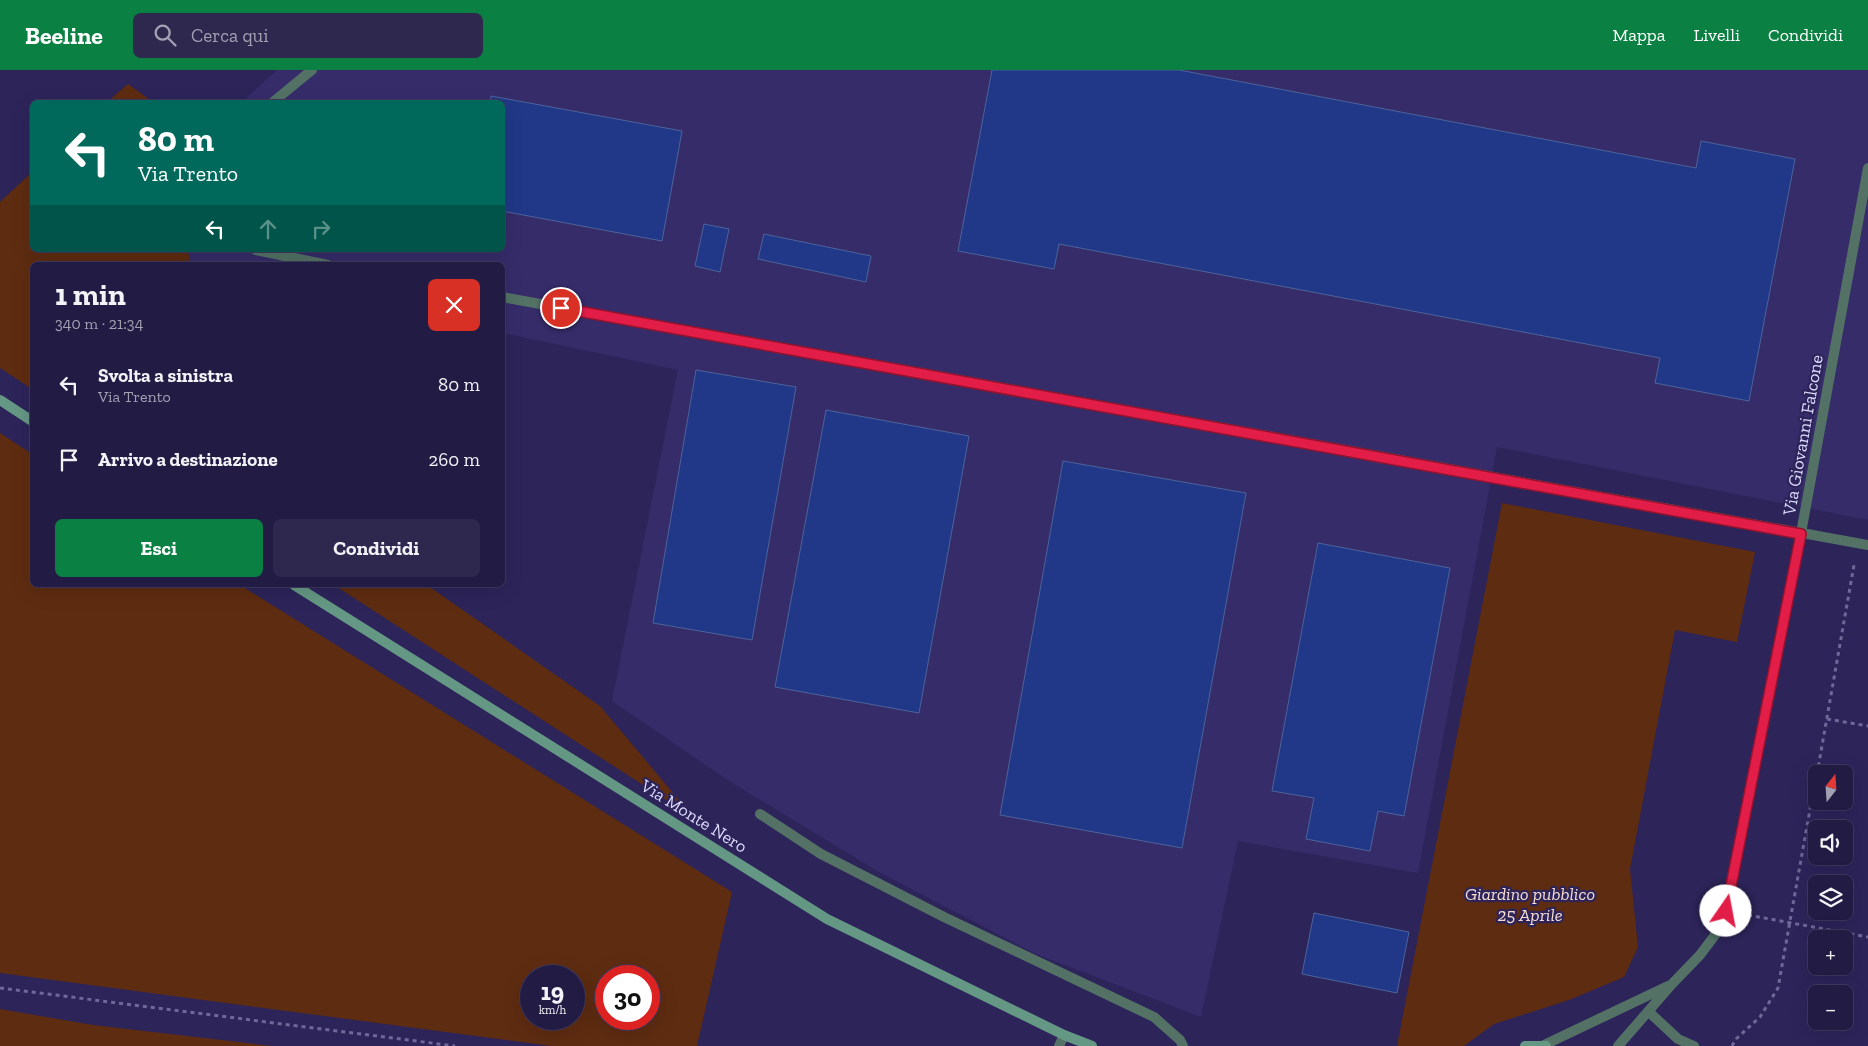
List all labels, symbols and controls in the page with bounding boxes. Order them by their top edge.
search box [133,13,483,58]
text: Beeline [25,21,103,50]
icon: search [151,21,179,49]
text: Cerca qui [191,24,269,47]
text: Mappa [1613,24,1665,46]
text: Livelli [1693,24,1740,46]
text: Condividi [1768,24,1843,46]
text: 80 m [138,118,214,160]
icon: left [55,120,120,185]
text: Via Trento [138,160,238,187]
icon: left [201,215,229,243]
icon: ahead [254,215,282,243]
icon: right [307,215,335,243]
text: 1 min [55,277,126,313]
button: close [428,279,480,331]
pin [540,287,582,329]
icon: arrive [547,294,575,322]
text: 340 m · 21:34 [55,314,143,333]
street label: Via Giovanni Falcone [1778,353,1828,518]
text: Svolta a sinistra [98,364,233,387]
icon: left [55,371,83,399]
text: 80 m [438,373,480,396]
text: Via Trento [98,387,171,406]
icon: arrive [55,446,83,474]
text: Arrivo a destinazione [98,448,278,471]
text: 260 m [428,448,480,471]
button: Esci [55,519,263,577]
button: Condividi [273,519,480,577]
north arrow [1808,765,1852,810]
map controls [1808,765,1853,1030]
street label: Via Monte Nero [636,774,751,858]
button: sound [1808,820,1853,865]
button: layers [1808,875,1853,920]
park label: Giardino pubblico 25 Aprile [1465,883,1595,926]
position arrow [1699,884,1751,936]
button: + [1808,930,1853,975]
speed limit sign: 30 [595,965,660,1030]
text: 19 [541,976,564,1006]
button: − [1808,985,1853,1030]
text: km/h [539,1003,566,1017]

